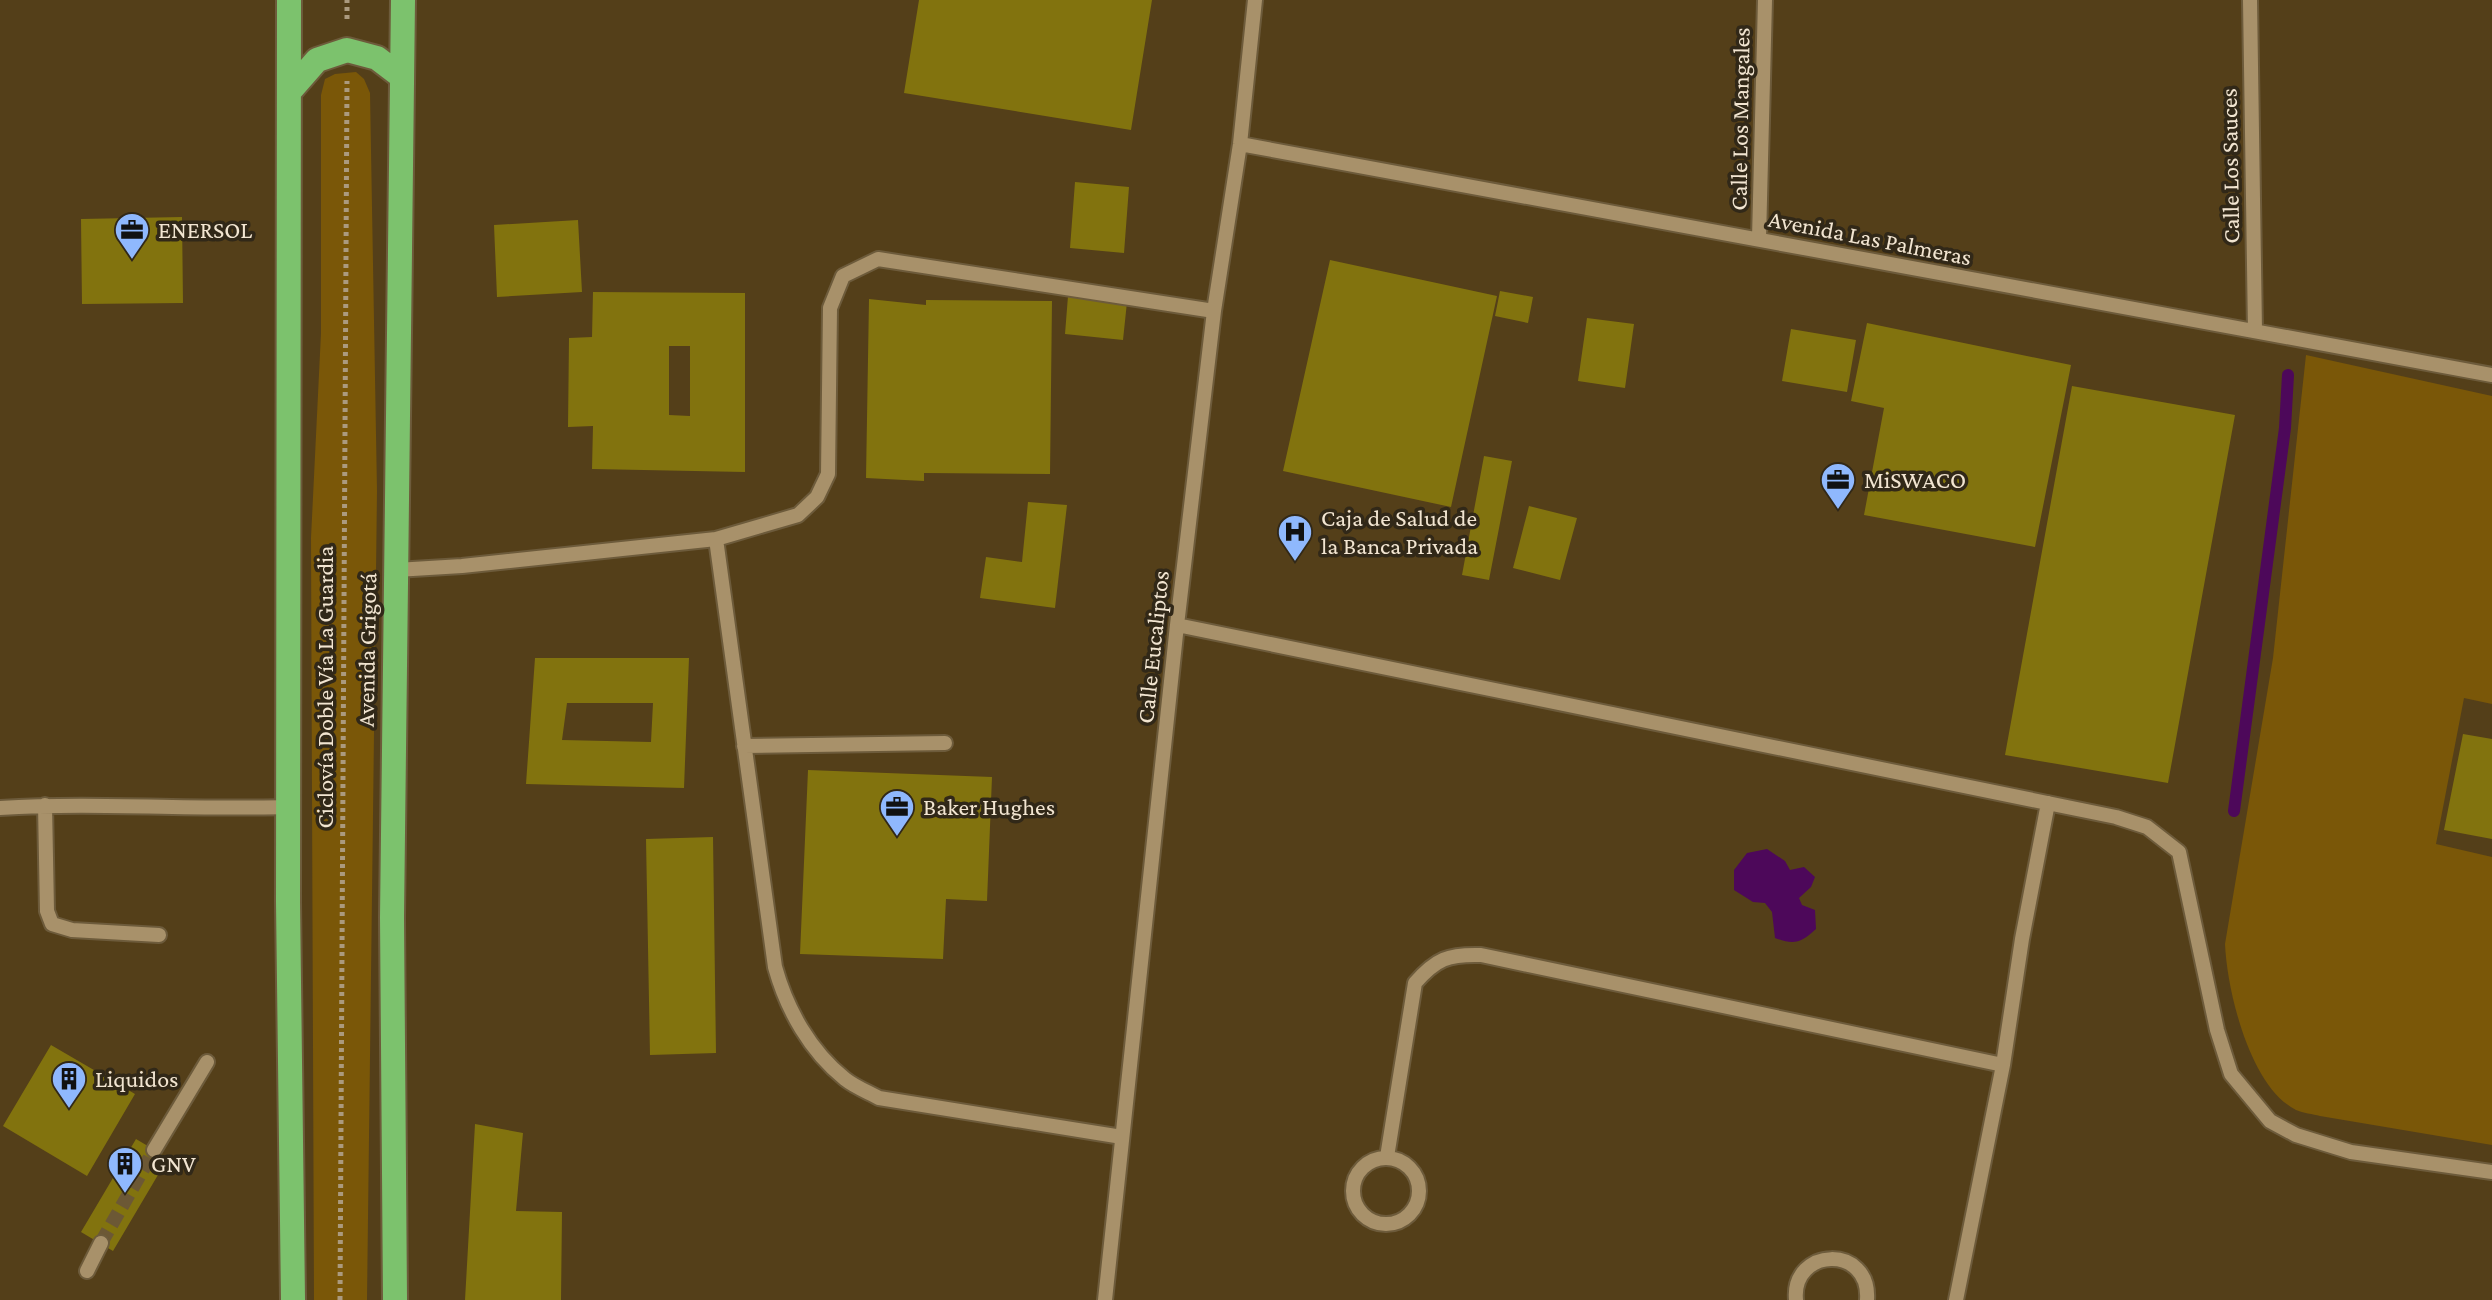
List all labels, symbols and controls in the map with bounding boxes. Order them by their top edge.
street label: Calle Los Mangales [1724,27,1755,211]
street label: Calle Los Sauces [2215,88,2244,244]
street label: Avenida Las Palmeras [1766,205,1974,270]
office icon: ENERSOL [113,211,151,261]
place label: ENERSOL [158,216,252,243]
office icon: MiSWACO [1819,461,1857,511]
place label: MiSWACO [1864,466,1966,493]
place label: Caja de Salud de la Banca Privada [1321,504,1478,559]
hospital icon: Caja de Salud de la Banca Privada [1276,513,1314,563]
street label: Ciclovía Doble Vía La Guardia [311,546,338,828]
street label: Calle Eucaliptos [1131,569,1174,725]
street label: Avenida Grigotá [352,573,381,727]
office icon: Baker Hughes [878,788,916,838]
place label: Baker Hughes [923,793,1055,820]
building icon: Liquidos [50,1060,88,1110]
place label: Liquidos [95,1065,179,1092]
building icon: GNV [106,1145,144,1195]
place label: GNV [151,1150,196,1177]

